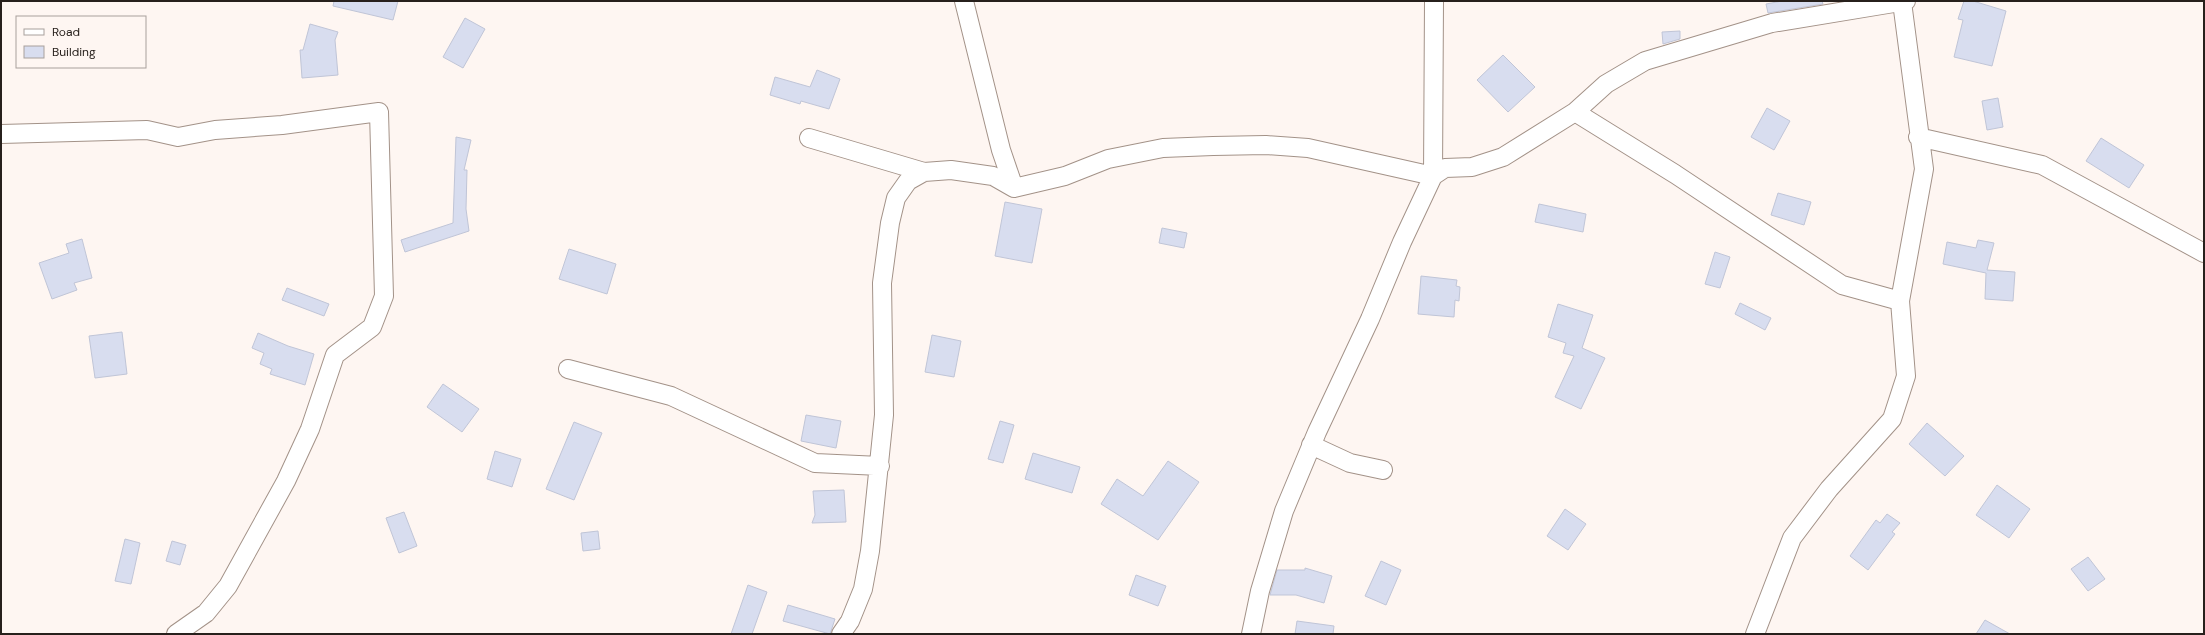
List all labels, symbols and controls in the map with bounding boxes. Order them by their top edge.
legend [16,16,146,68]
text: Road [52,24,80,40]
text: Building [52,44,96,60]

